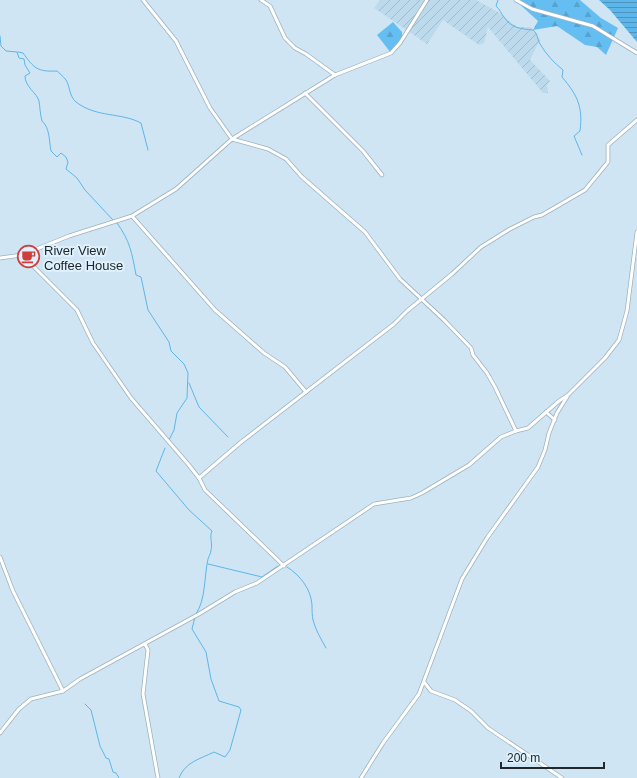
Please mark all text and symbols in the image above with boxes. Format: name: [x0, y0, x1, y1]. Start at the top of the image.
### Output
place label: River View Coffee House: [44, 243, 123, 273]
cafe icon: River View Coffee House: [15, 244, 41, 270]
scale bar: [501, 744, 604, 770]
text: 200 m: [507, 751, 540, 765]

